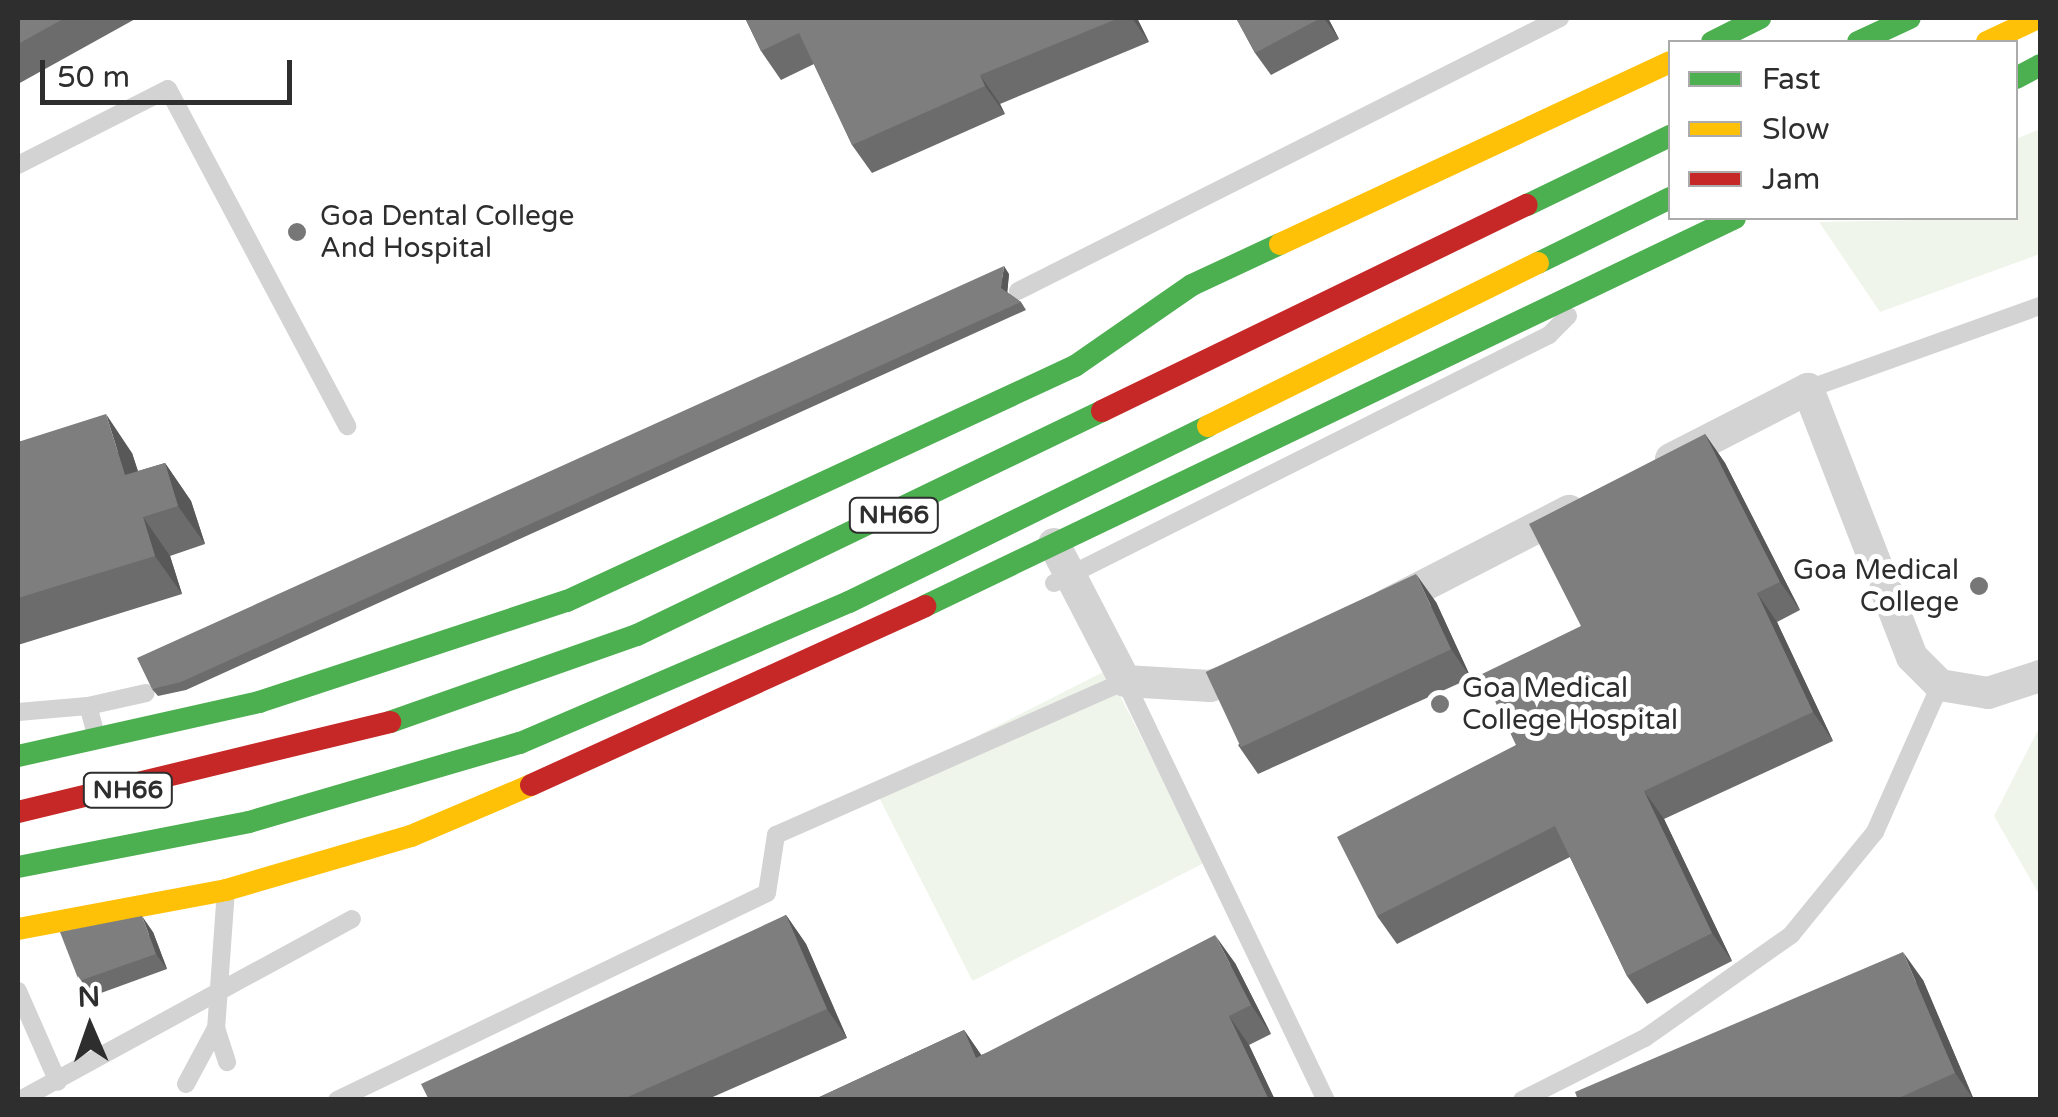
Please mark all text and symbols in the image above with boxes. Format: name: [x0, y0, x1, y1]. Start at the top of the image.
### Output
scale bar: [45, 40, 298, 102]
legend: [1668, 40, 2018, 220]
text: 50 m: [57, 59, 130, 96]
text: Fast: [1762, 61, 1821, 98]
text: Slow: [1762, 111, 1830, 148]
text: Jam: [1762, 161, 1820, 198]
place label: Goa Dental College And Hospital: [320, 199, 574, 265]
marker: Goa Dental College And Hospital: [284, 219, 310, 245]
road number: NH66: [846, 495, 942, 535]
place label: Goa Medical College: [1793, 553, 1959, 619]
marker: Goa Medical College: [1968, 575, 1990, 597]
place label: Goa Medical College Hospital: [1462, 671, 1678, 737]
marker: Goa Medical College Hospital: [1427, 691, 1453, 717]
road number: NH66: [80, 770, 176, 810]
north arrow: [40, 977, 140, 1077]
text: N: [77, 980, 101, 1014]

